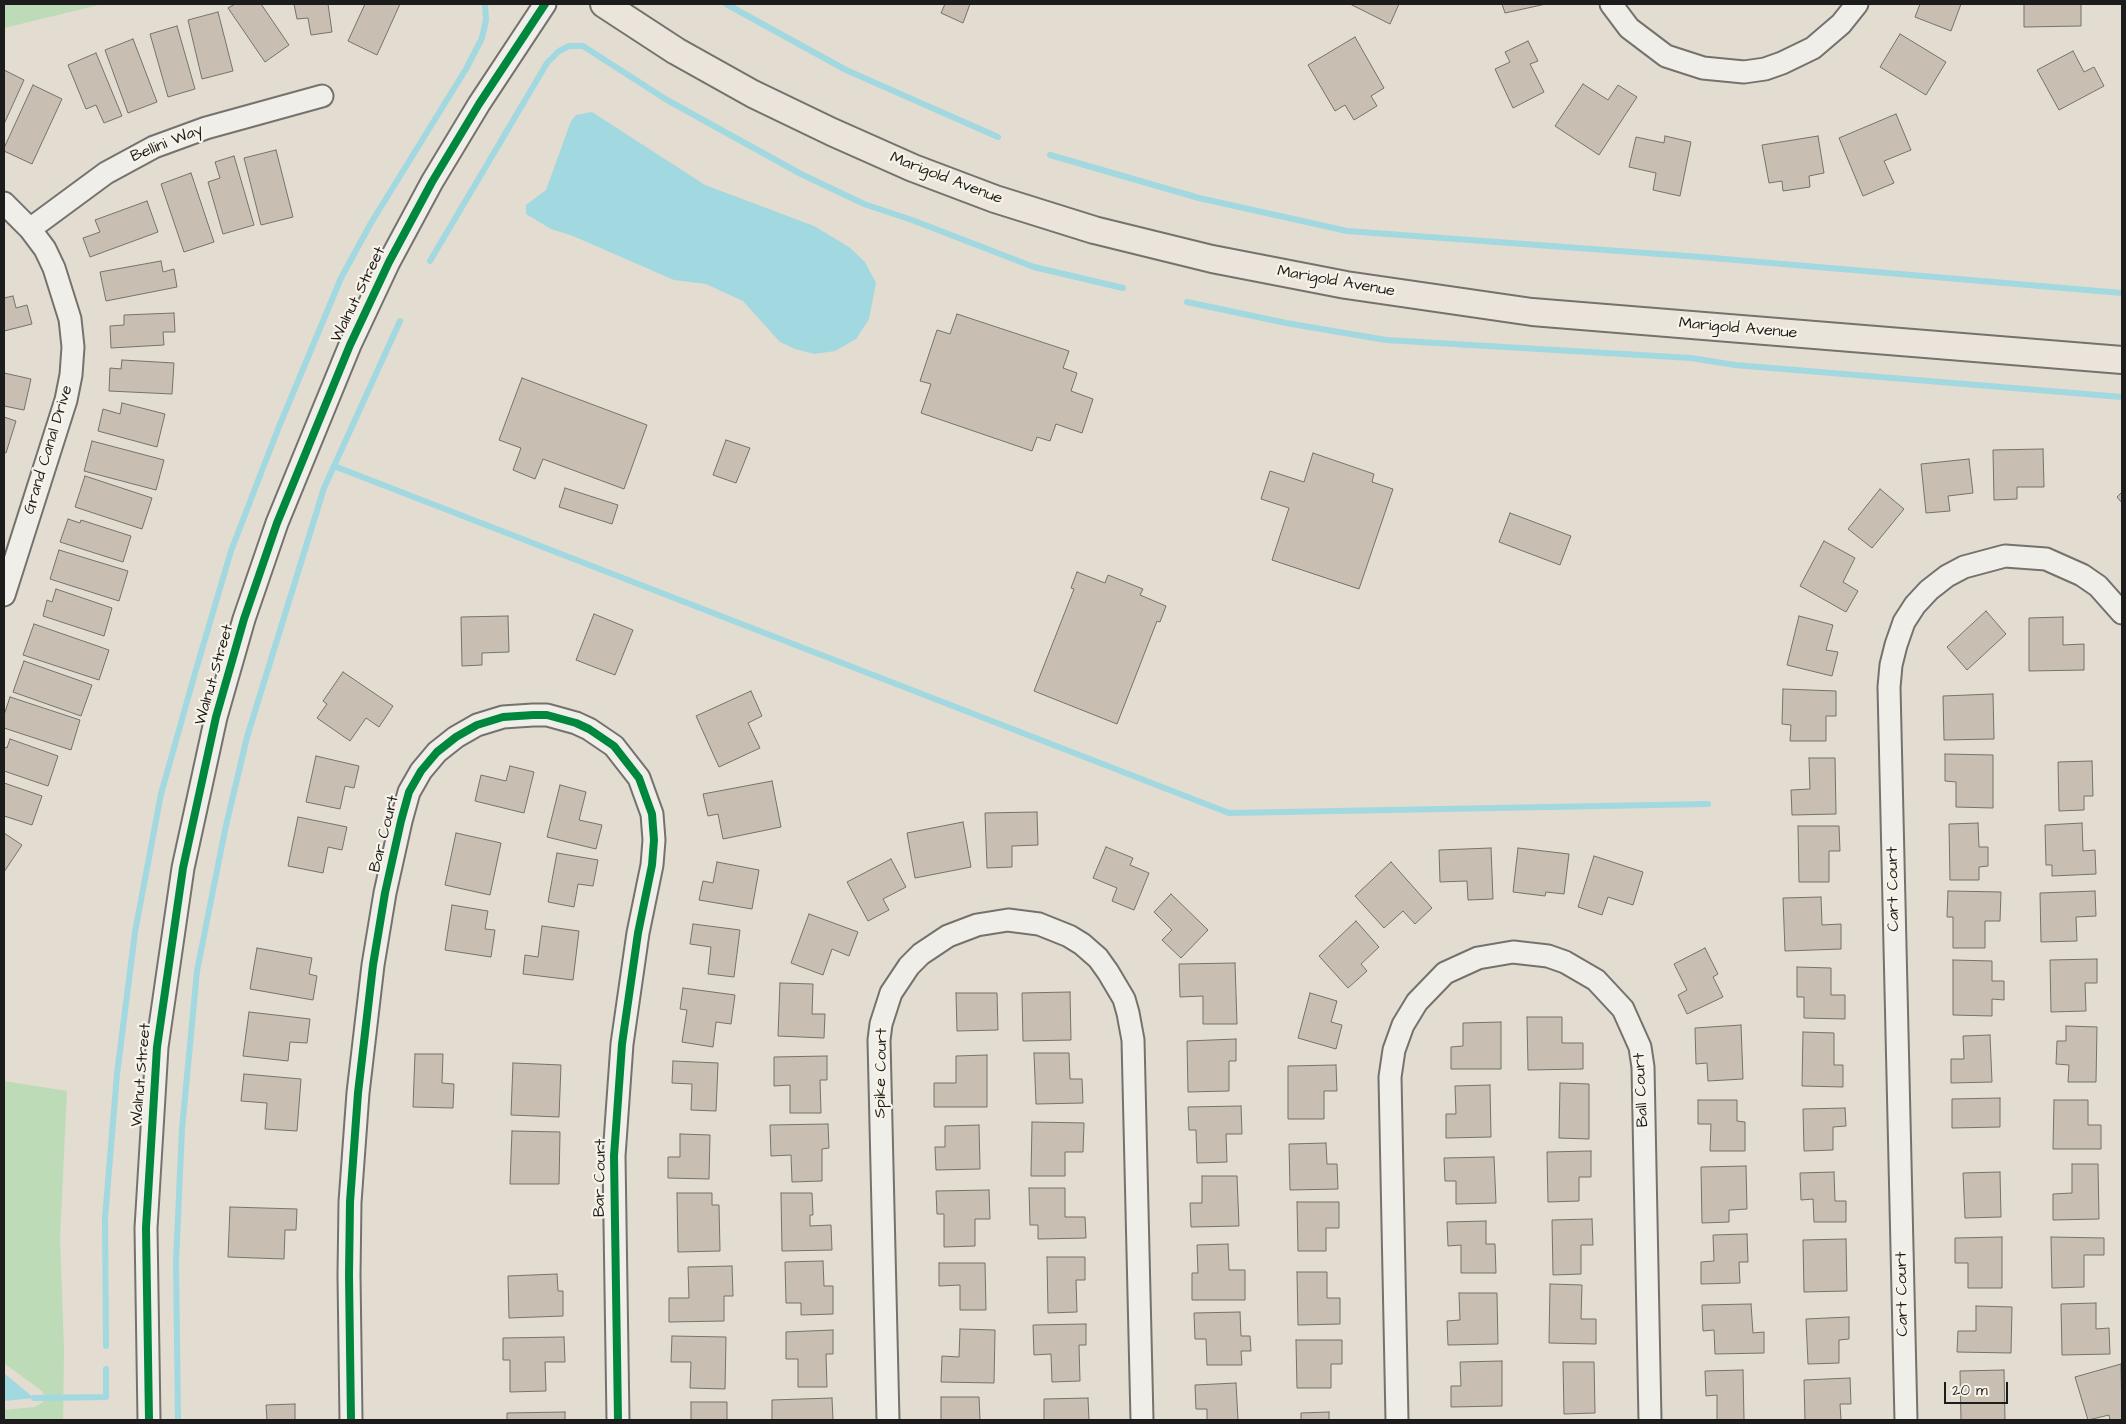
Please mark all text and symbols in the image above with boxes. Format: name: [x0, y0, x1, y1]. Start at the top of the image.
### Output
street label: Bellini Way: [128, 121, 206, 167]
street label: Marigold Avenue: [887, 149, 1005, 209]
street label: Walnut Street: [328, 244, 390, 346]
street label: Marigold Avenue: [1276, 262, 1396, 302]
street label: Marigold Avenue: [1678, 314, 1798, 344]
street label: Grand Canal Drive: [20, 383, 78, 517]
street label: Walnut Street: [191, 622, 239, 728]
street label: Bar Court: [366, 794, 404, 874]
street label: Cart Court: [1884, 846, 1904, 932]
street label: Walnut Street: [128, 1022, 156, 1128]
street label: Spike Court: [872, 1028, 892, 1118]
street label: Ball Court: [1630, 1052, 1654, 1128]
street label: Bar Court: [591, 1139, 611, 1217]
street label: Cart Court: [1893, 1251, 1913, 1337]
scale bar: [1946, 1372, 2010, 1404]
text: 20 m: [1952, 1380, 1988, 1401]

